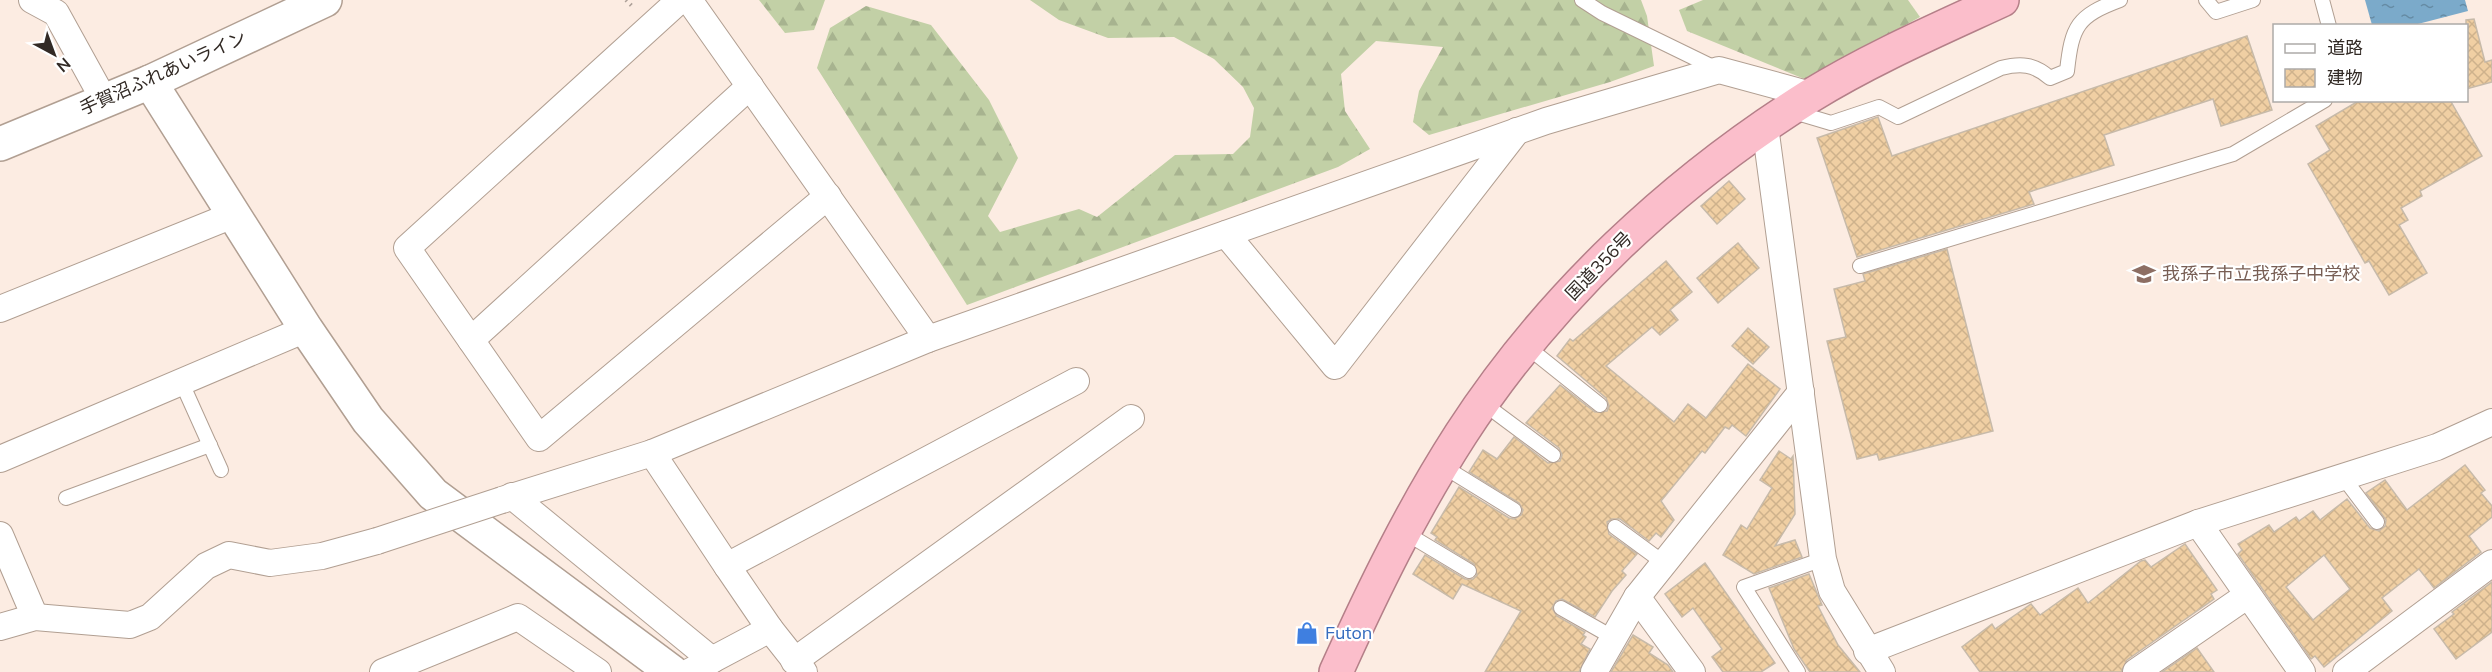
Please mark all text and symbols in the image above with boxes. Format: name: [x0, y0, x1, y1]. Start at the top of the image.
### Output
north arrow: [24, 24, 84, 84]
legend: [2273, 24, 2468, 102]
street label: 手賀沼ふれあいライン: [76, 25, 250, 120]
text: 道路: [2327, 36, 2363, 59]
text: N: [53, 54, 75, 77]
text: 建物: [2327, 66, 2363, 89]
street label: 国道356号: [1560, 227, 1637, 305]
school or university icon: 我孫子市立我孫子中学校: [2131, 261, 2157, 287]
place label: 我孫子市立我孫子中学校: [2162, 262, 2360, 285]
shop icon: Futon: [1294, 620, 1320, 646]
place label: Futon: [1325, 621, 1372, 644]

